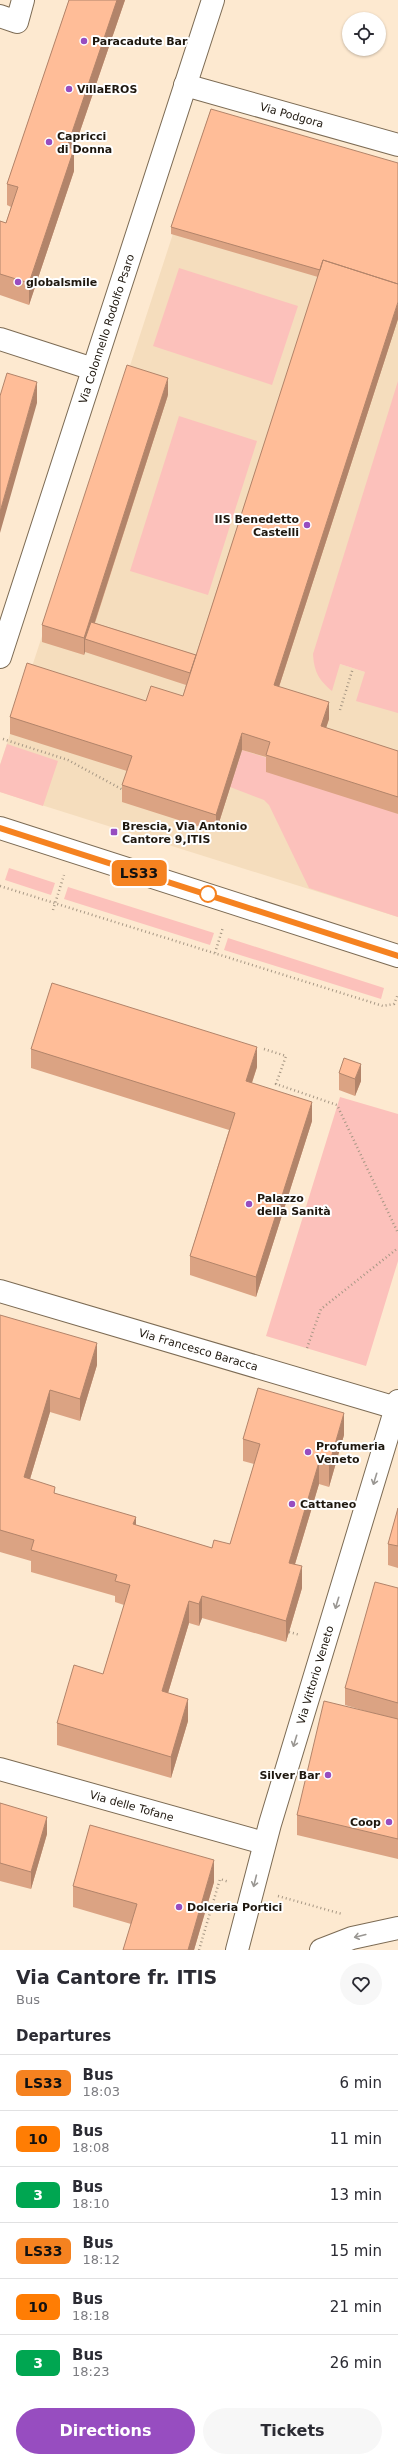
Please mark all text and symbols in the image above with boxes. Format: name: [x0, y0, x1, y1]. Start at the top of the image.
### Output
map controls: [342, 12, 386, 56]
button: locate: [342, 12, 386, 56]
place label: Paracadute Bar: [92, 35, 188, 48]
marker: Paracadute Bar: [79, 36, 89, 46]
place label: VillaEROS: [77, 83, 137, 96]
marker: VillaEROS: [64, 84, 74, 94]
street label: Via Podgora: [258, 100, 325, 131]
place label: Capricci di Donna: [57, 130, 112, 156]
marker: Capricci di Donna: [44, 137, 54, 147]
street label: Via Colonnello Rodolfo Psaro: [77, 252, 137, 405]
place label: globalsmile: [26, 276, 97, 289]
marker: globalsmile: [13, 277, 23, 287]
place label: IIS Benedetto Castelli: [215, 513, 299, 539]
marker: IIS Benedetto Castelli: [302, 520, 312, 530]
place label: Brescia, Via Antonio Cantore 9,ITIS: [122, 820, 248, 846]
marker: Brescia, Via Antonio Cantore 9,ITIS: [109, 827, 119, 837]
line badge: LS33: [111, 860, 167, 886]
text: LS33: [120, 865, 158, 881]
unlabelled marker: [199, 885, 217, 903]
place label: Palazzo della Sanità: [257, 1192, 331, 1218]
marker: Palazzo della Sanità: [244, 1199, 254, 1209]
street label: Via Francesco Baracca: [137, 1326, 260, 1374]
place label: Profumeria Veneto: [316, 1440, 385, 1466]
marker: Profumeria Veneto: [303, 1447, 313, 1457]
one-way arrow: [371, 1472, 378, 1485]
place label: Cattaneo: [300, 1498, 357, 1511]
marker: Cattaneo: [287, 1499, 297, 1509]
one-way arrow: [333, 1597, 340, 1610]
street label: Via Vittorio Veneto: [295, 1624, 337, 1726]
one-way arrow: [291, 1734, 298, 1747]
place label: Silver Bar: [259, 1769, 321, 1782]
marker: Silver Bar: [323, 1770, 333, 1780]
street label: Via delle Tofane: [88, 1788, 176, 1824]
place label: Coop: [350, 1816, 381, 1829]
marker: Coop: [384, 1817, 394, 1827]
one-way arrow: [250, 1874, 258, 1887]
place label: Dolceria Portici: [187, 1901, 282, 1914]
marker: Dolceria Portici: [174, 1902, 184, 1912]
one-way arrow: [354, 1933, 367, 1940]
button: heart: [340, 1963, 382, 2005]
text: Via Cantore fr. ITIS: [16, 1966, 217, 1988]
text: Bus: [16, 1992, 40, 2007]
text: Departures: [16, 2027, 111, 2045]
text: Bus: [83, 2066, 114, 2084]
text: 6 min: [339, 2074, 382, 2092]
text: LS33: [24, 2075, 63, 2091]
text: 18:03: [83, 2084, 120, 2099]
text: Bus: [72, 2122, 103, 2140]
text: 11 min: [330, 2130, 382, 2148]
text: 10: [28, 2131, 48, 2147]
text: 18:08: [72, 2140, 109, 2155]
text: Bus: [72, 2178, 103, 2196]
text: 13 min: [330, 2186, 382, 2204]
text: 3: [33, 2187, 43, 2203]
text: 18:10: [72, 2196, 109, 2211]
text: Bus: [83, 2234, 114, 2252]
text: 15 min: [330, 2242, 382, 2260]
text: LS33: [24, 2243, 63, 2259]
text: 18:12: [83, 2252, 120, 2267]
text: Bus: [72, 2290, 103, 2308]
text: 21 min: [330, 2298, 382, 2316]
text: 10: [28, 2299, 48, 2315]
text: 18:18: [72, 2308, 109, 2323]
text: Bus: [72, 2346, 103, 2364]
text: 26 min: [330, 2354, 382, 2372]
text: 3: [33, 2355, 43, 2371]
text: 18:23: [72, 2364, 109, 2379]
button: Directions: [16, 2408, 195, 2454]
button: Tickets: [203, 2408, 382, 2454]

